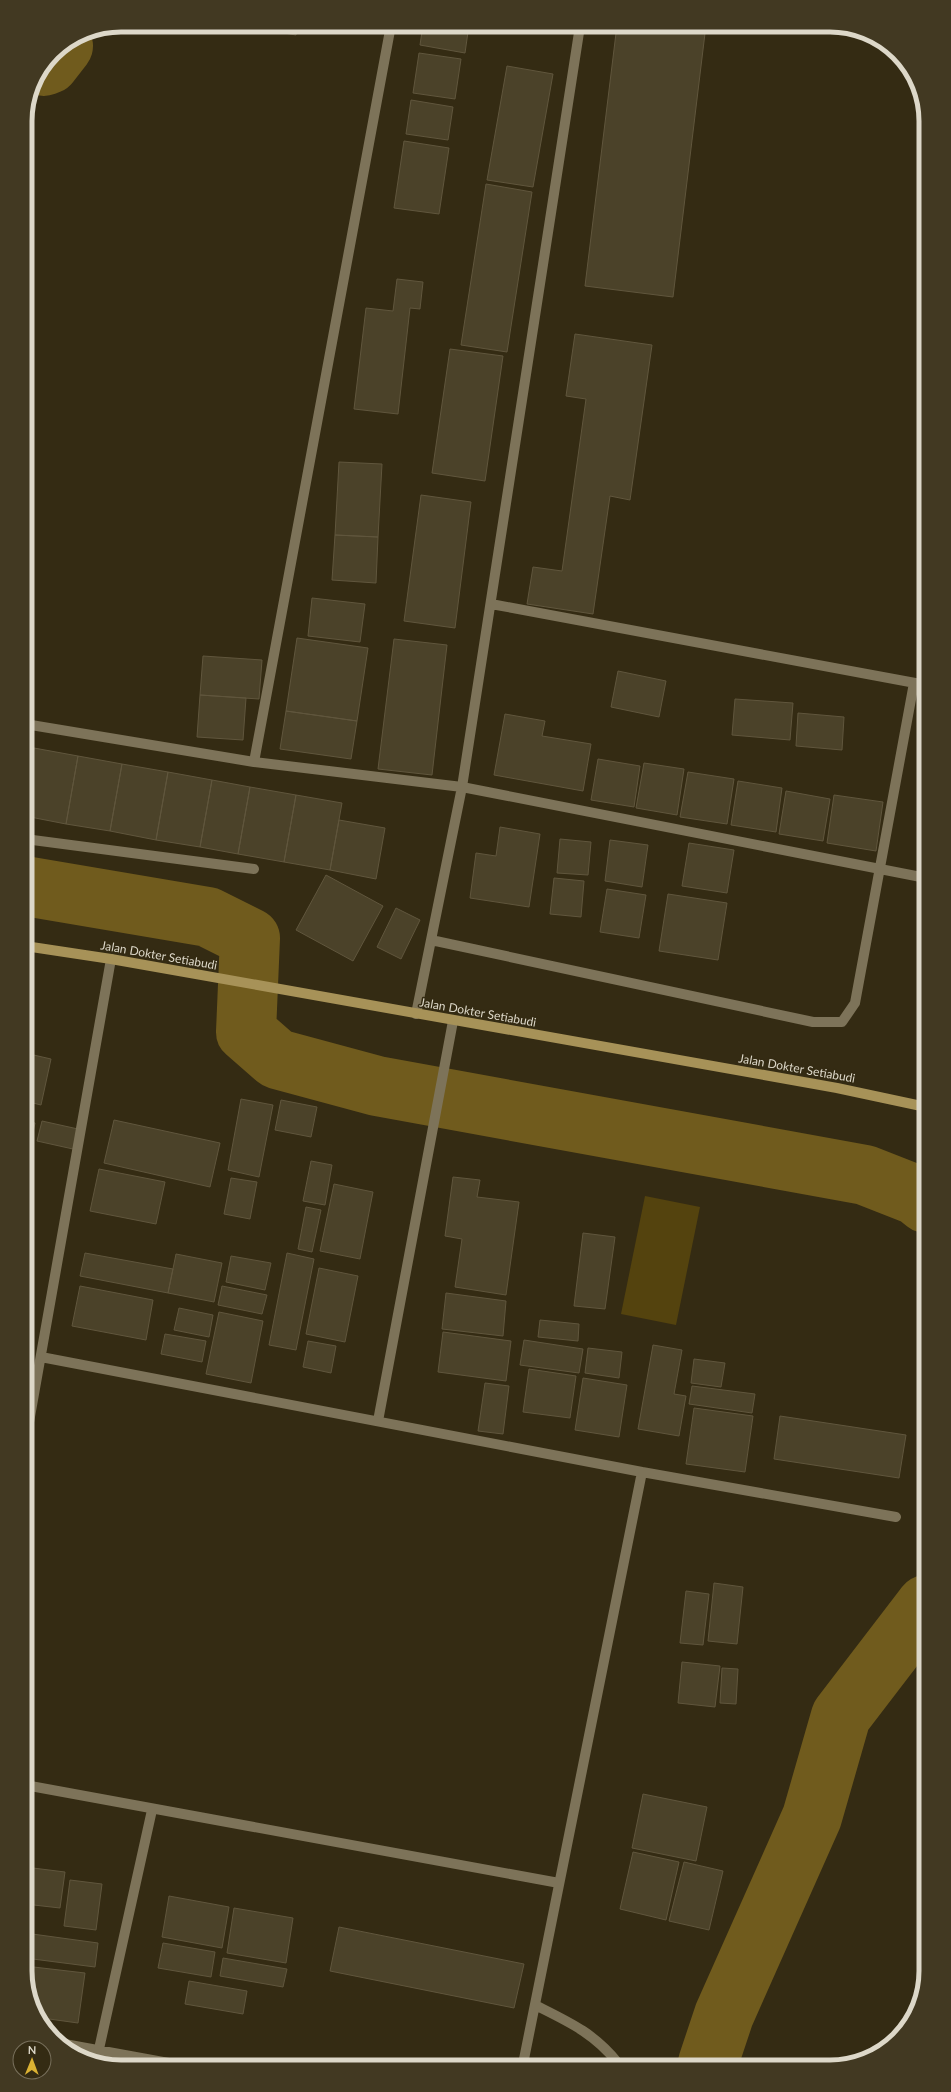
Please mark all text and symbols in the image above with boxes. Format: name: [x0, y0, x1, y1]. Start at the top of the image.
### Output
street label: Jalan Dokter Setiabudi: [99, 937, 219, 973]
street label: Jalan Dokter Setiabudi: [418, 994, 538, 1030]
street label: Jalan Dokter Setiabudi: [737, 1050, 857, 1086]
north arrow: [12, 2040, 52, 2080]
text: N: [28, 2043, 37, 2056]

